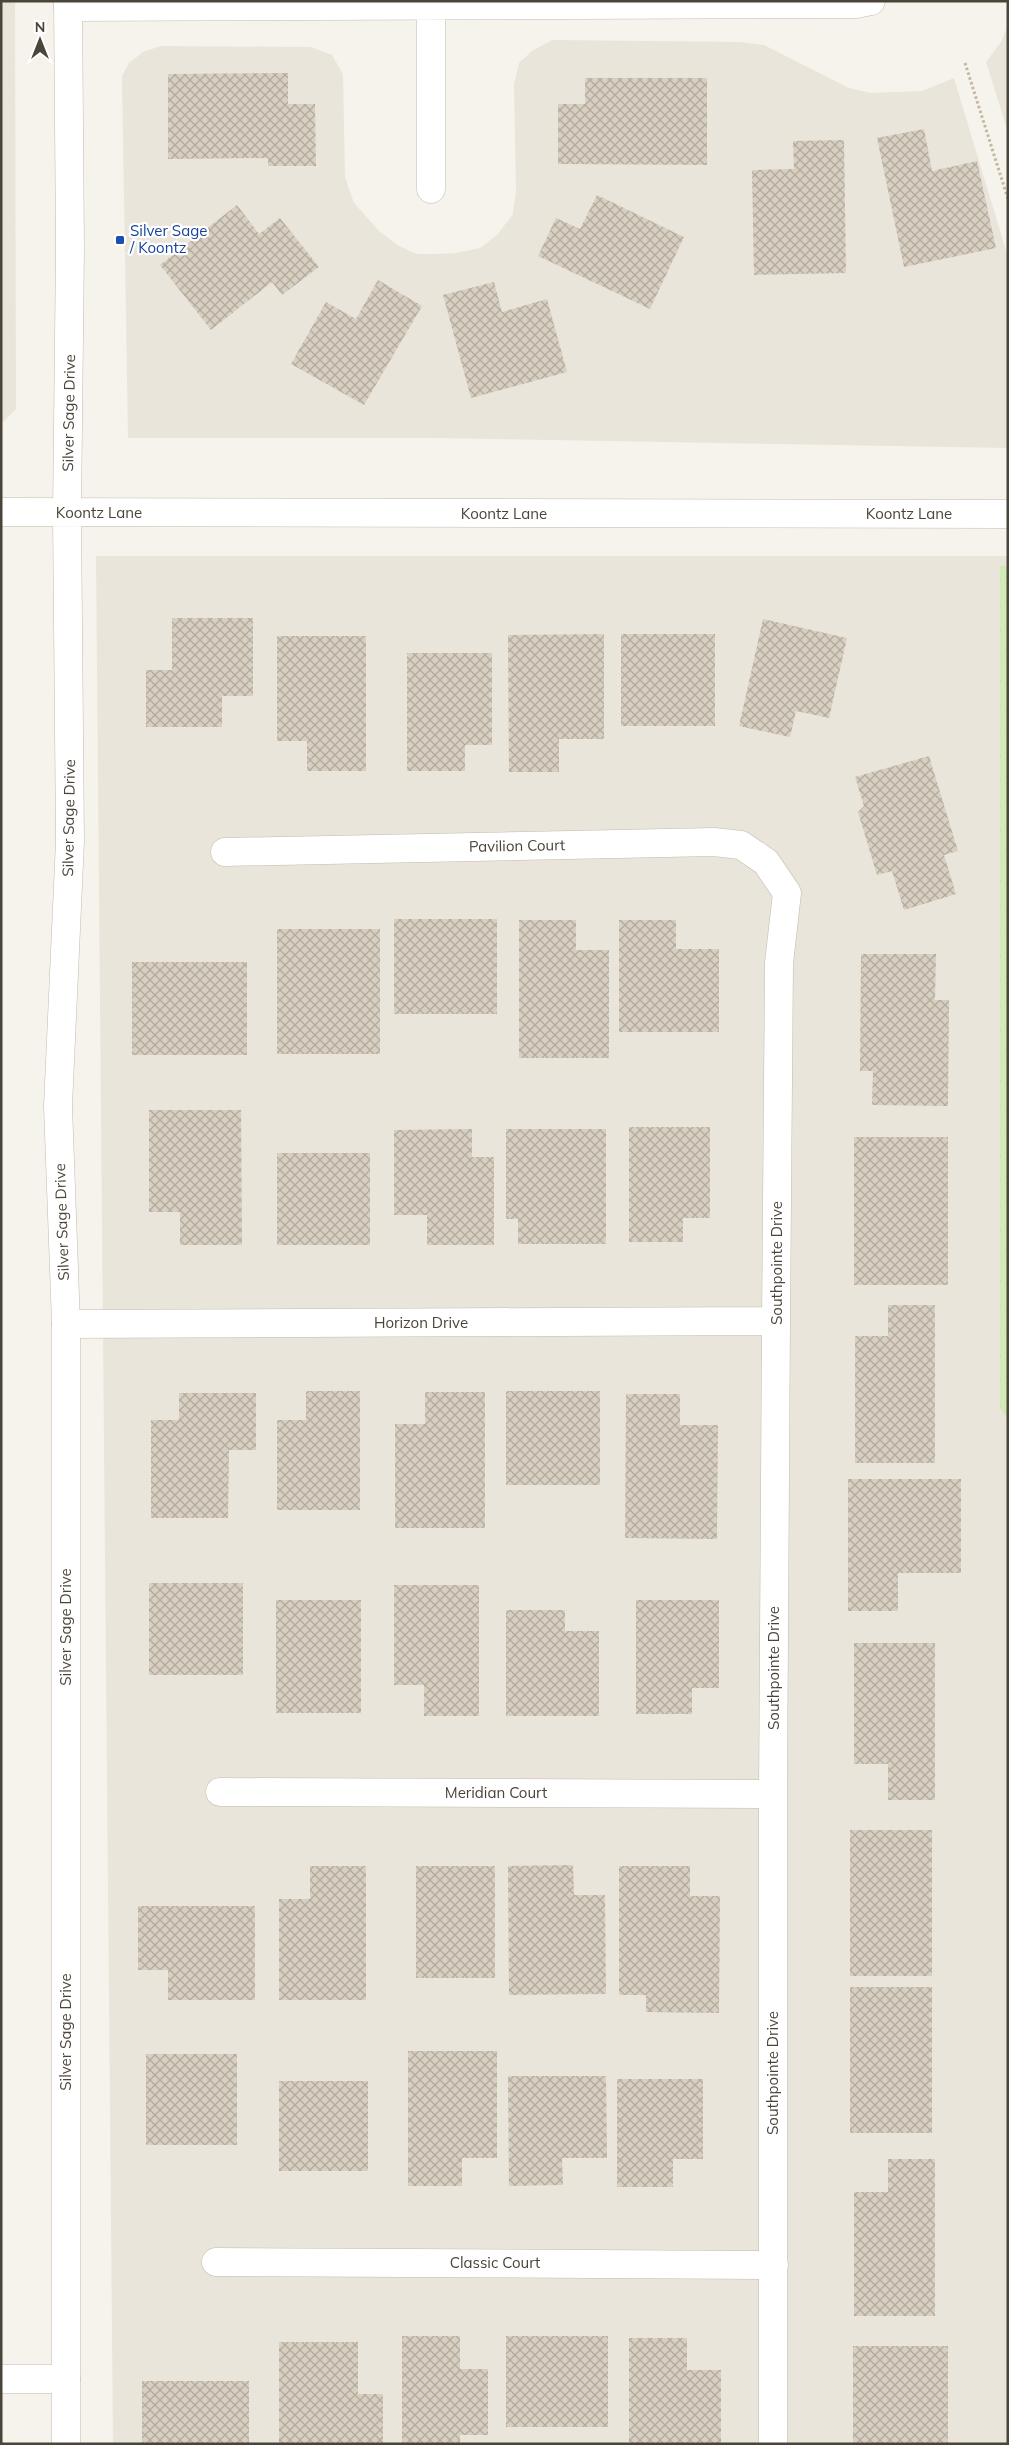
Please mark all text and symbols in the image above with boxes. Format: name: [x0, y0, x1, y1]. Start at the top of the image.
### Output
north arrow: [15, 15, 65, 65]
text: N: [35, 18, 45, 36]
place label: Silver Sage / Koontz: [129, 221, 207, 257]
marker: Silver Sage / Koontz: [114, 234, 126, 246]
street label: Silver Sage Drive: [58, 354, 79, 472]
street label: Koontz Lane: [56, 503, 142, 522]
street label: Koontz Lane: [461, 504, 547, 523]
street label: Koontz Lane: [866, 504, 952, 523]
street label: Silver Sage Drive: [58, 759, 79, 877]
street label: Pavilion Court: [469, 835, 565, 856]
street label: Silver Sage Drive: [50, 1163, 73, 1281]
street label: Southpointe Drive: [767, 1201, 786, 1325]
street label: Horizon Drive: [374, 1313, 468, 1332]
street label: Silver Sage Drive: [56, 1568, 75, 1686]
street label: Southpointe Drive: [764, 1606, 783, 1730]
street label: Meridian Court: [445, 1783, 547, 1802]
street label: Silver Sage Drive: [56, 1973, 75, 2091]
street label: Southpointe Drive: [763, 2011, 782, 2135]
street label: Classic Court: [450, 2253, 540, 2272]

